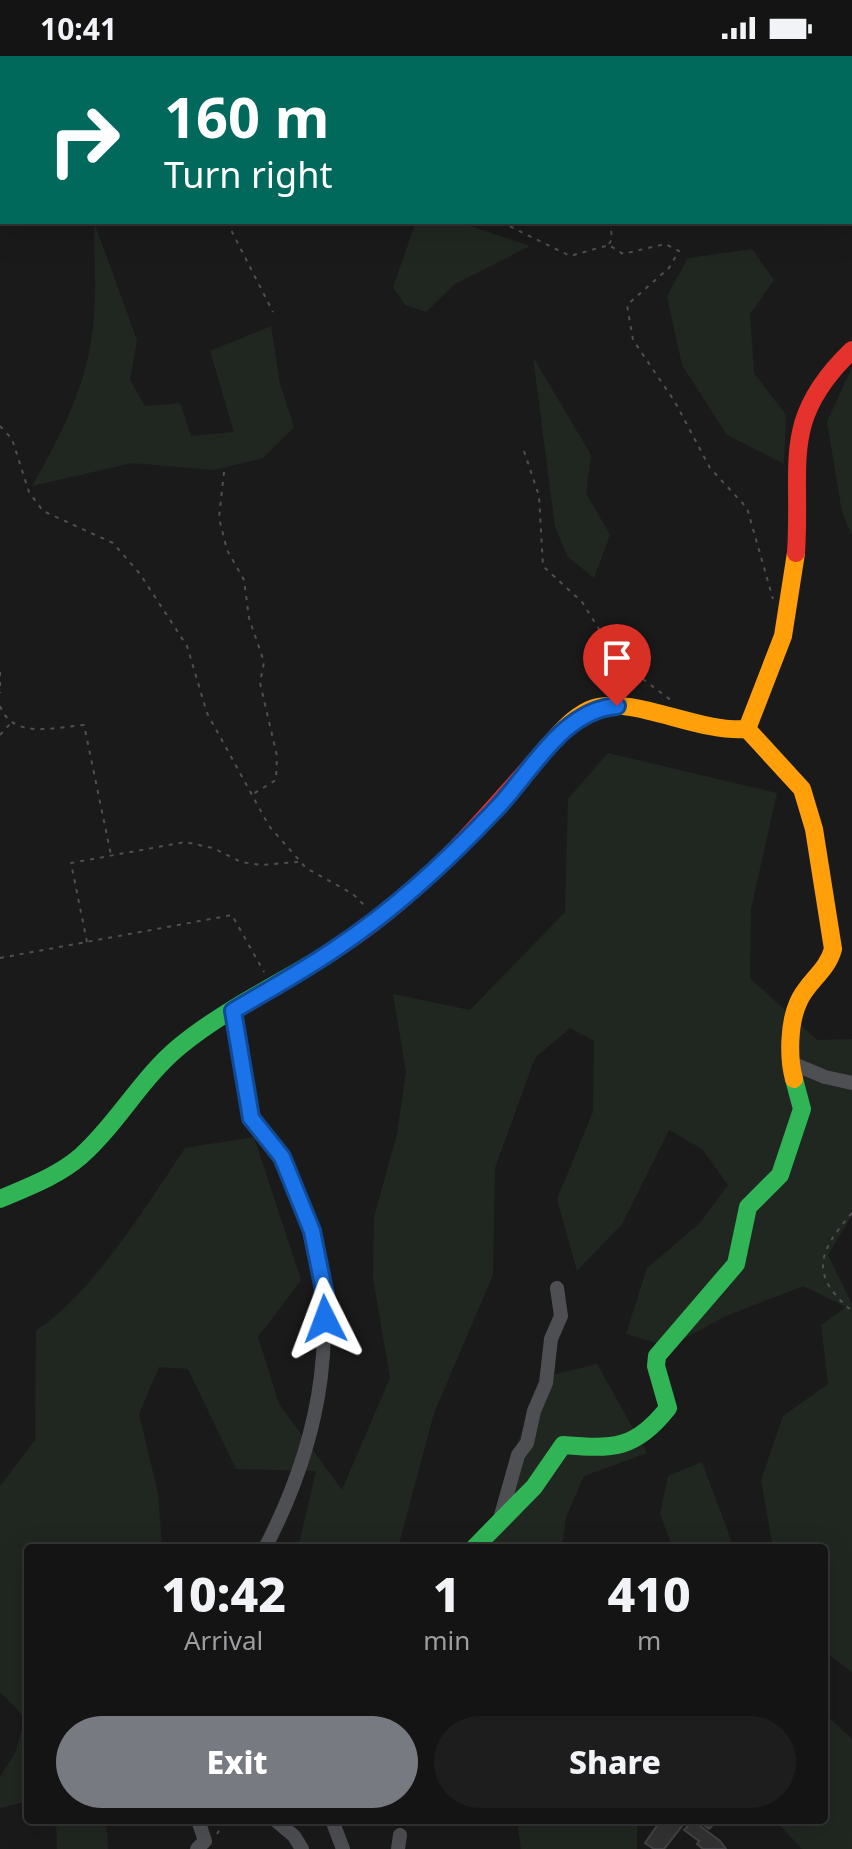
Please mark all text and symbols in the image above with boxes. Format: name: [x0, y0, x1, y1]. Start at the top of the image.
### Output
text: 10:41: [40, 8, 117, 49]
text: 160 m: [164, 78, 329, 154]
icon: right: [32, 88, 136, 192]
text: Turn right: [164, 150, 332, 199]
pin: [583, 624, 651, 706]
icon: arrive: [595, 636, 639, 680]
position arrow: [283, 1277, 367, 1361]
text: 10:42: [161, 1561, 286, 1626]
text: 1: [433, 1561, 461, 1626]
text: 410: [608, 1561, 691, 1626]
text: Arrival: [184, 1622, 263, 1658]
text: min: [423, 1622, 470, 1658]
text: m: [637, 1622, 661, 1658]
button: Exit: [56, 1716, 418, 1808]
button: Share: [434, 1716, 796, 1808]

